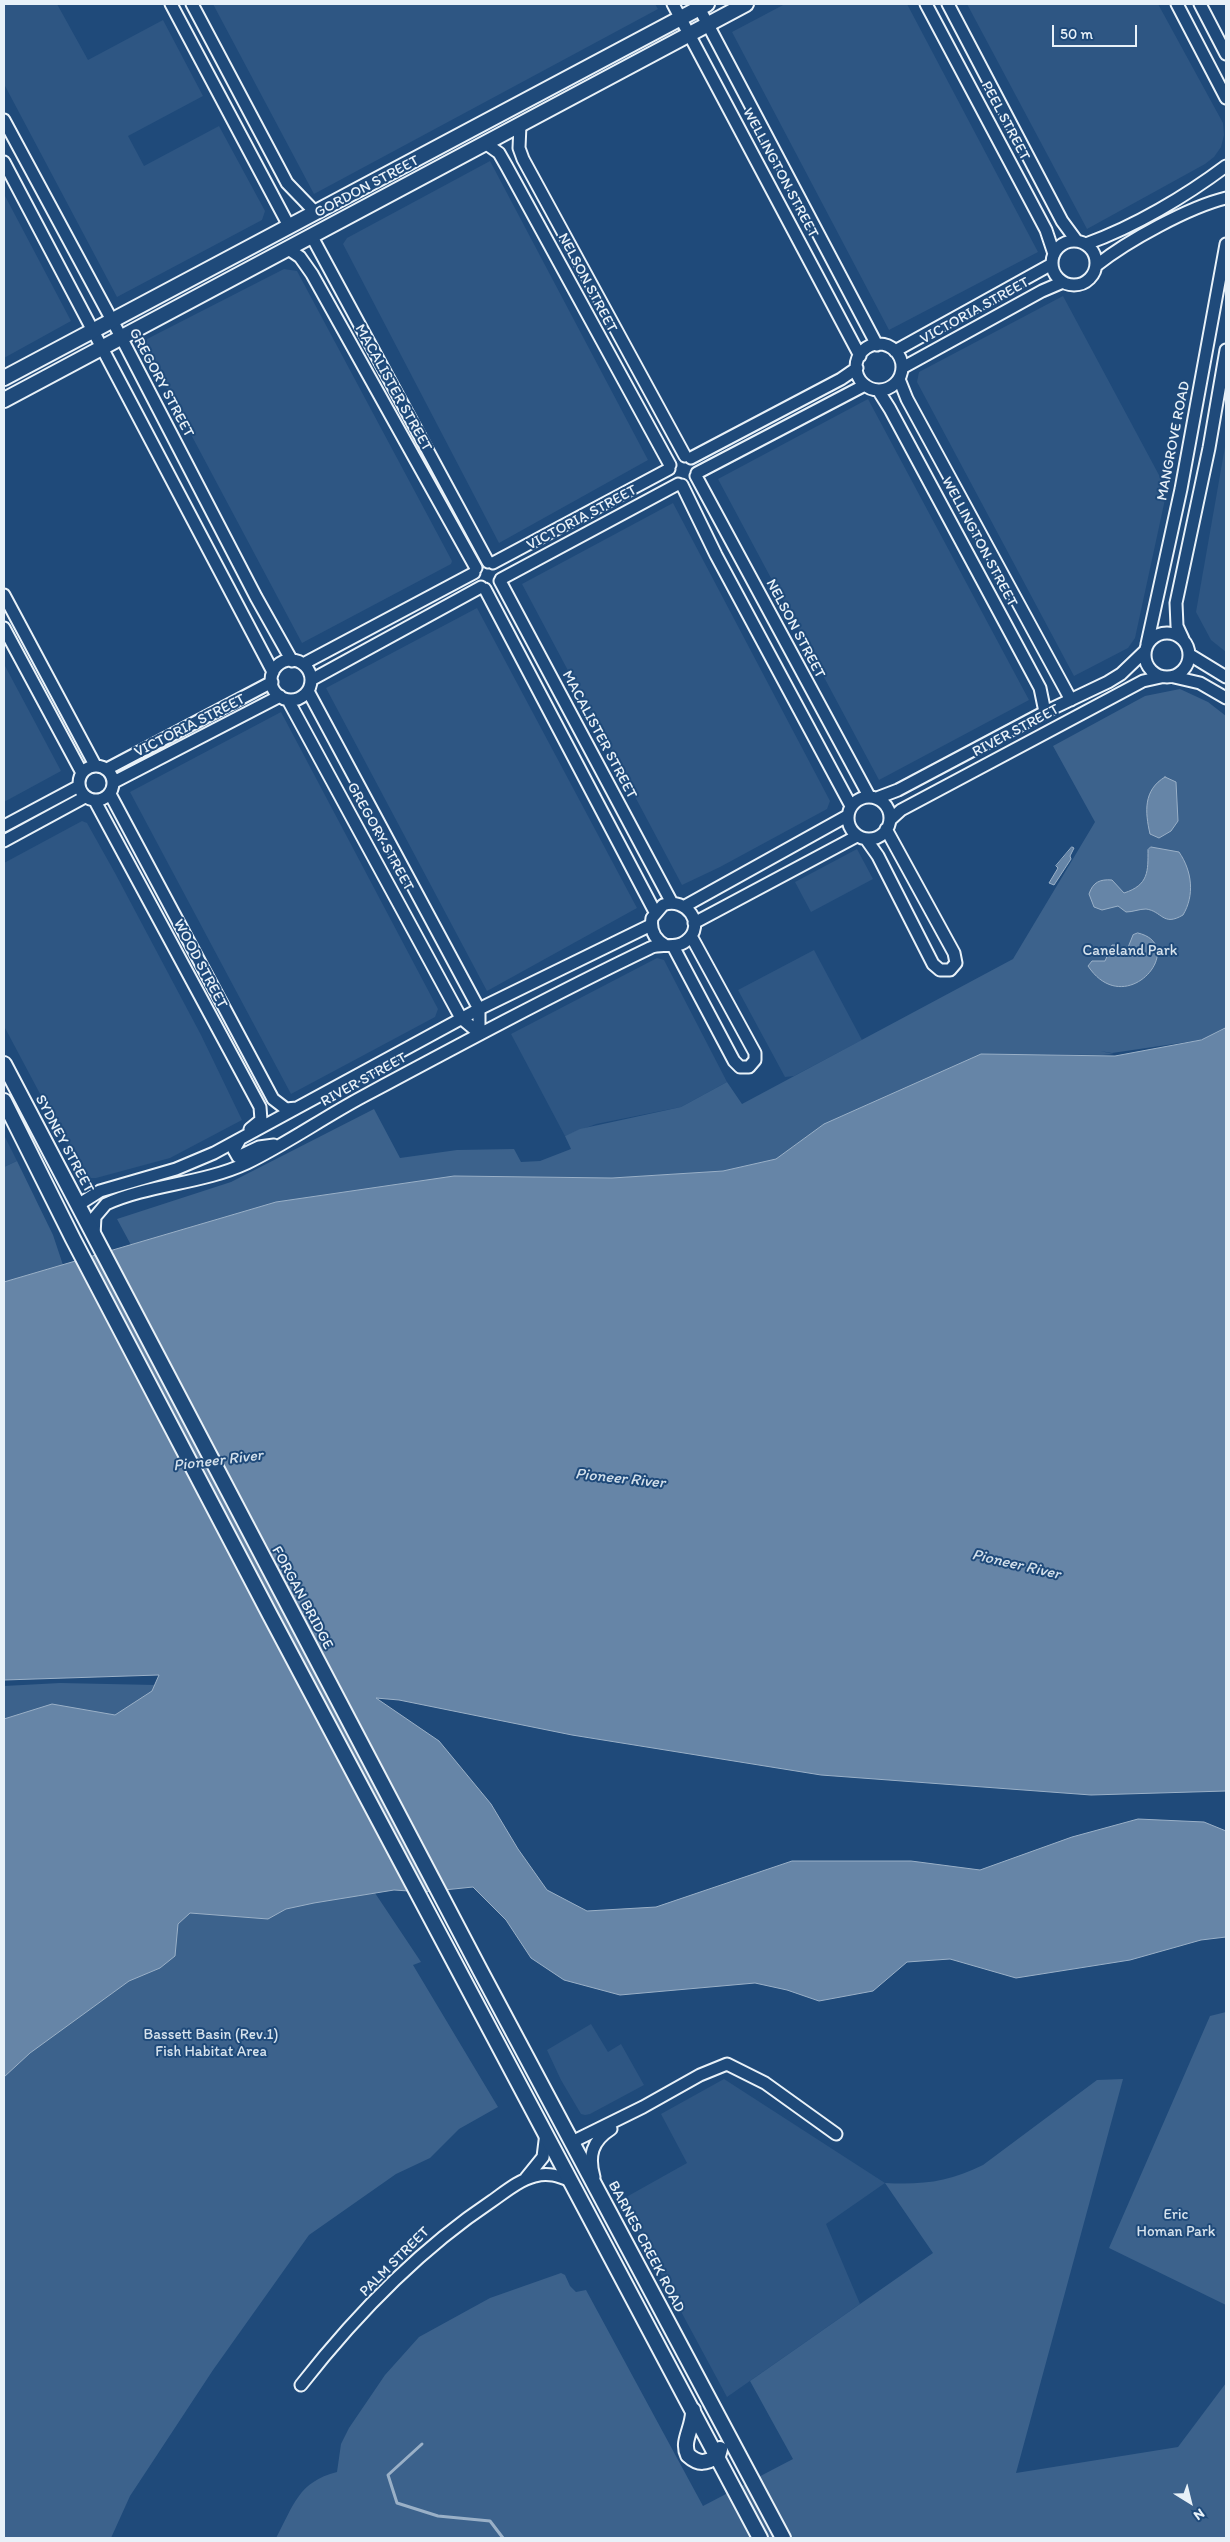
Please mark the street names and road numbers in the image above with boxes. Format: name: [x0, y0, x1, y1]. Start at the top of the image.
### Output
street label: PEEL STREET: [977, 78, 1033, 164]
street label: WELLINGTON STREET: [738, 105, 822, 241]
street label: GORDON STREET: [312, 152, 422, 222]
street label: NELSON STREET: [553, 230, 621, 336]
street label: VICTORIA STREET: [917, 274, 1033, 348]
street label: MACALISTER STREET: [351, 321, 435, 455]
street label: GREGORY STREET: [125, 325, 197, 441]
street label: MANGROVE ROAD: [1154, 380, 1194, 502]
street label: WELLINGTON STREET: [937, 474, 1021, 610]
street label: VICTORIA STREET: [524, 481, 640, 555]
street label: NELSON STREET: [761, 576, 829, 682]
street label: MACALISTER STREET: [558, 668, 640, 802]
street label: VICTORIA STREET: [132, 690, 248, 762]
street label: RIVER STREET: [970, 701, 1062, 761]
street label: GREGORY STREET: [343, 780, 417, 894]
street label: WOOD STREET: [169, 916, 231, 1012]
street label: RIVER STREET: [318, 1049, 410, 1111]
street label: SYDNEY STREET: [31, 1092, 97, 1196]
street label: FORGAN BRIDGE: [267, 1543, 337, 1653]
street label: BARNES CREEK ROAD: [604, 2178, 688, 2316]
street label: PALM STREET: [356, 2223, 434, 2301]

